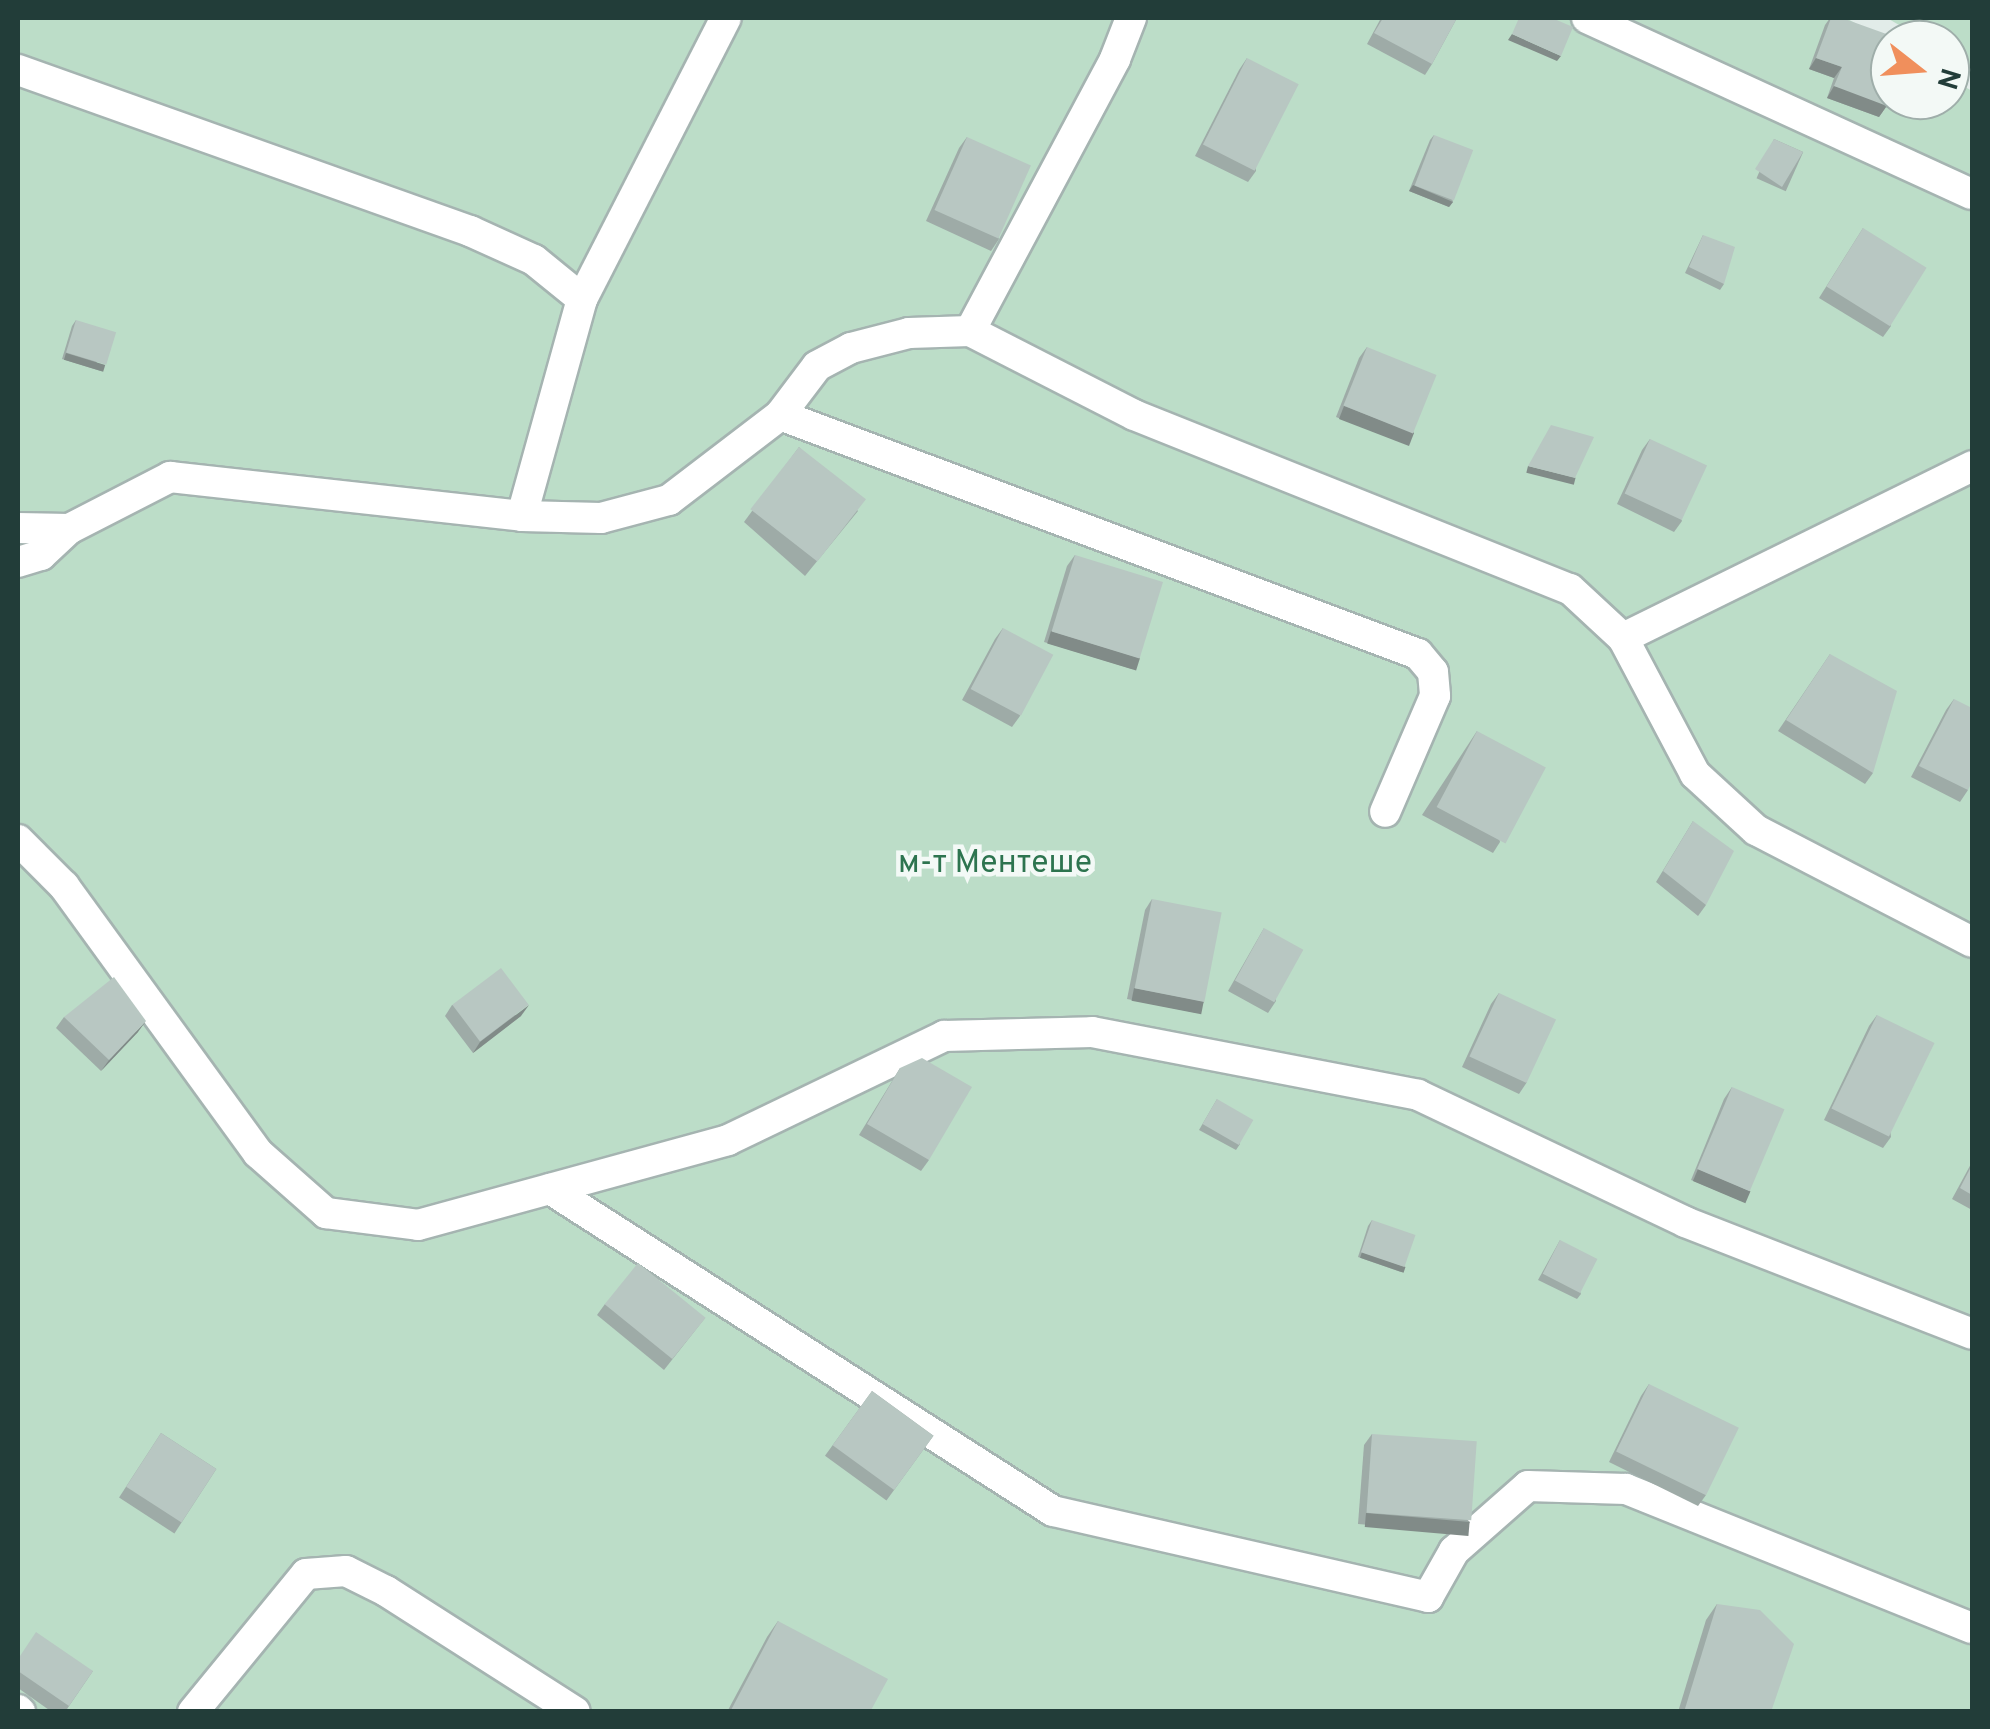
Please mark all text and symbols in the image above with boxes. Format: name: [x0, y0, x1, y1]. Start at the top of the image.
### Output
north arrow: [1870, 20, 1970, 120]
text: N: [1927, 63, 1967, 93]
park label: м-т Ментeше: [898, 845, 1092, 883]

